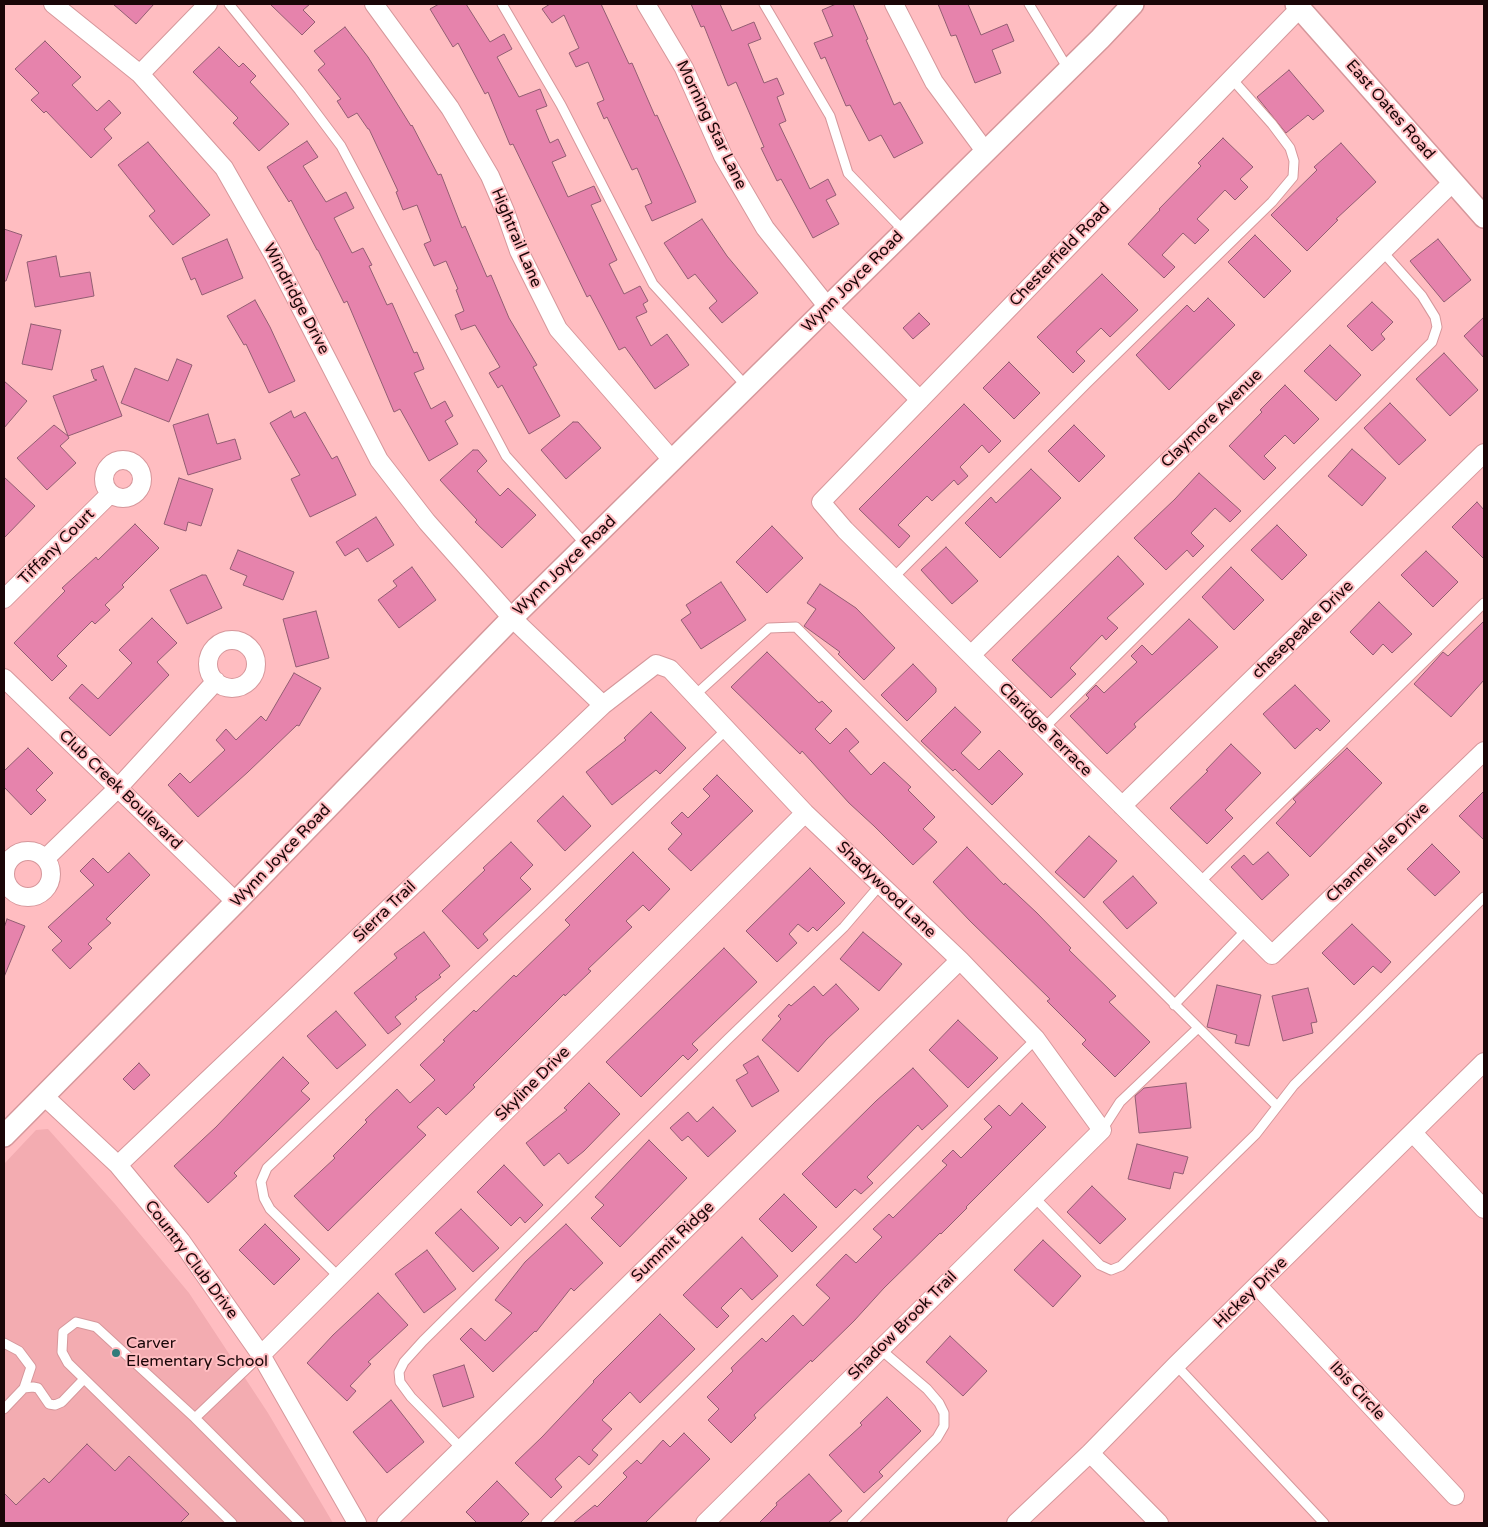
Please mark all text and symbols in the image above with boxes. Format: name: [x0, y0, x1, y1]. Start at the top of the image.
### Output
street label: East Oates Road: [1342, 56, 1438, 164]
street label: Morning Star Lane: [672, 58, 750, 192]
street label: Hightrail Lane: [486, 185, 546, 291]
street label: Chesterfield Road: [1006, 199, 1114, 311]
street label: Wynn Joyce Road: [798, 227, 908, 337]
street label: Windridge Drive: [259, 240, 333, 358]
street label: Claymore Avenue: [1157, 366, 1267, 472]
street label: Tiffany Court: [15, 505, 99, 589]
street label: Wynn Joyce Road: [510, 512, 620, 620]
street label: chesepeake Drive: [1248, 577, 1358, 683]
street label: Claridge Terrace: [994, 679, 1096, 781]
street label: Club Creek Boulevard: [54, 726, 186, 854]
street label: Channel Isle Drive: [1323, 799, 1433, 907]
street label: Wynn Joyce Road: [227, 801, 335, 911]
street label: Shadywood Lane: [832, 838, 940, 942]
street label: Sierra Trail: [350, 877, 420, 947]
street label: Skyline Drive: [492, 1043, 574, 1125]
street label: Country Club Drive: [140, 1197, 242, 1323]
street label: Summit Ridge: [628, 1198, 718, 1286]
street label: Hickey Drive: [1210, 1253, 1292, 1333]
street label: Shadow Brook Trail: [845, 1268, 961, 1384]
place label: Carver Elementary School: [126, 1334, 268, 1372]
marker: Carver Elementary School: [110, 1347, 122, 1359]
street label: Ibis Circle: [1325, 1358, 1389, 1424]

